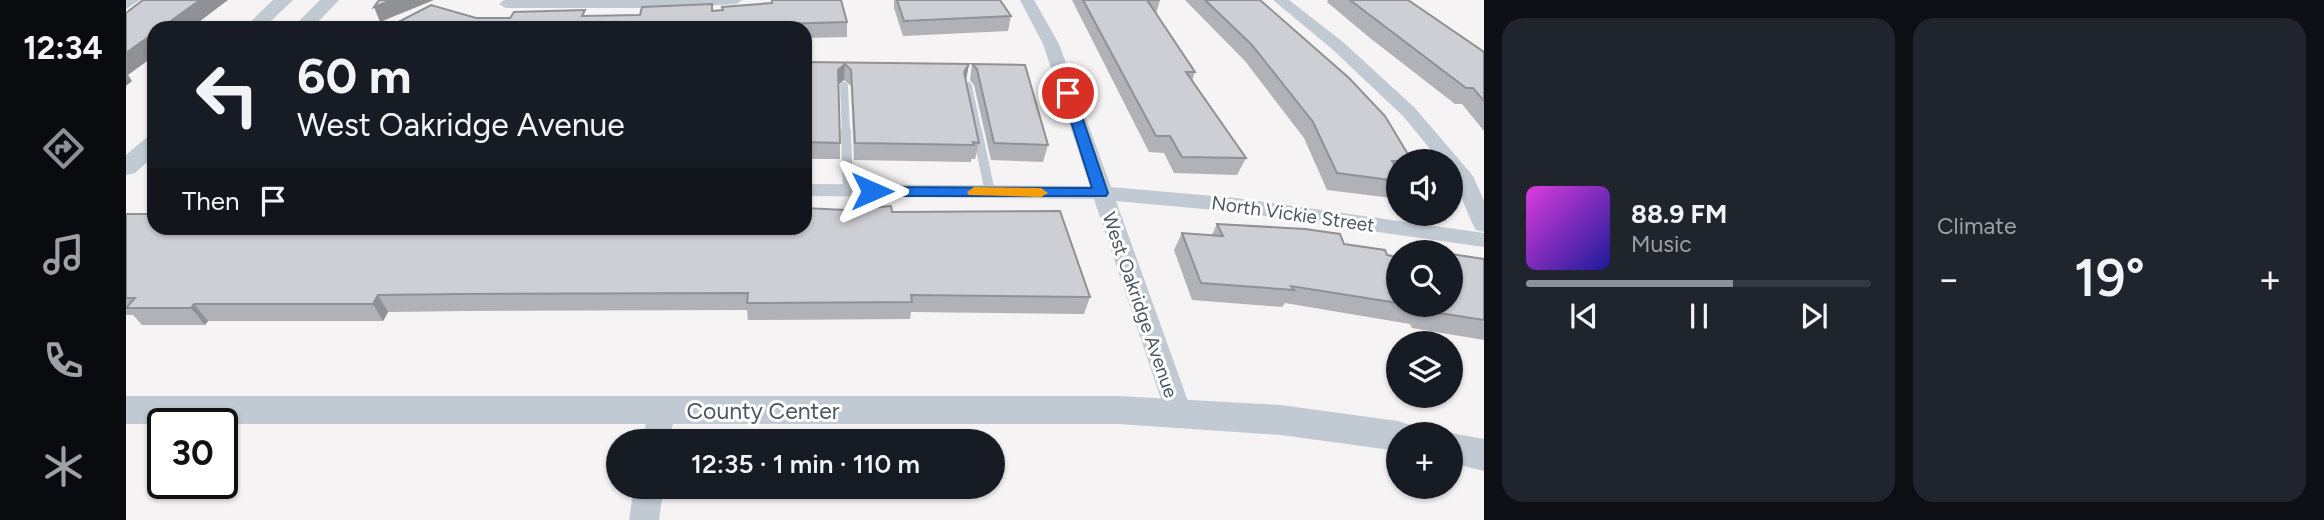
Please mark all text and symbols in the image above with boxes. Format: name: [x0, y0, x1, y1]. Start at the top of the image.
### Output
text: 12:34: [23, 29, 103, 67]
text: 60 m: [297, 46, 412, 105]
icon: left: [182, 49, 273, 140]
pin: [1038, 63, 1098, 123]
icon: arrive: [1049, 74, 1087, 112]
text: West Oakridge Avenue: [297, 106, 625, 144]
icon: directions: [39, 124, 88, 173]
map controls: [1386, 149, 1463, 499]
button: sound: [1386, 149, 1463, 226]
position arrow: [835, 154, 909, 228]
icon: arrive: [254, 182, 292, 220]
text: Then: [182, 185, 240, 217]
street label: North Vickie Street: [1210, 191, 1376, 237]
text: 88.9 FM: [1631, 198, 1727, 230]
street label: West Oakridge Avenue: [1097, 209, 1183, 401]
text: Climate: [1937, 212, 2016, 240]
icon: music: [39, 230, 88, 279]
text: Music: [1631, 230, 1692, 258]
button: search: [1386, 240, 1463, 317]
text: 19°: [2074, 247, 2145, 309]
text: −: [1937, 256, 1961, 302]
text: +: [2258, 256, 2282, 302]
icon: previous: [1565, 297, 1603, 335]
icon: pause: [1680, 297, 1718, 335]
icon: next: [1795, 297, 1833, 335]
button: layers: [1386, 331, 1463, 408]
icon: phone: [39, 336, 88, 385]
street label: County Center: [686, 397, 840, 425]
speed limit sign: 30: [147, 408, 238, 499]
button: +: [1386, 422, 1463, 499]
icon: climate: [39, 442, 88, 491]
text: 12:35 · 1 min · 110 m: [691, 448, 920, 480]

